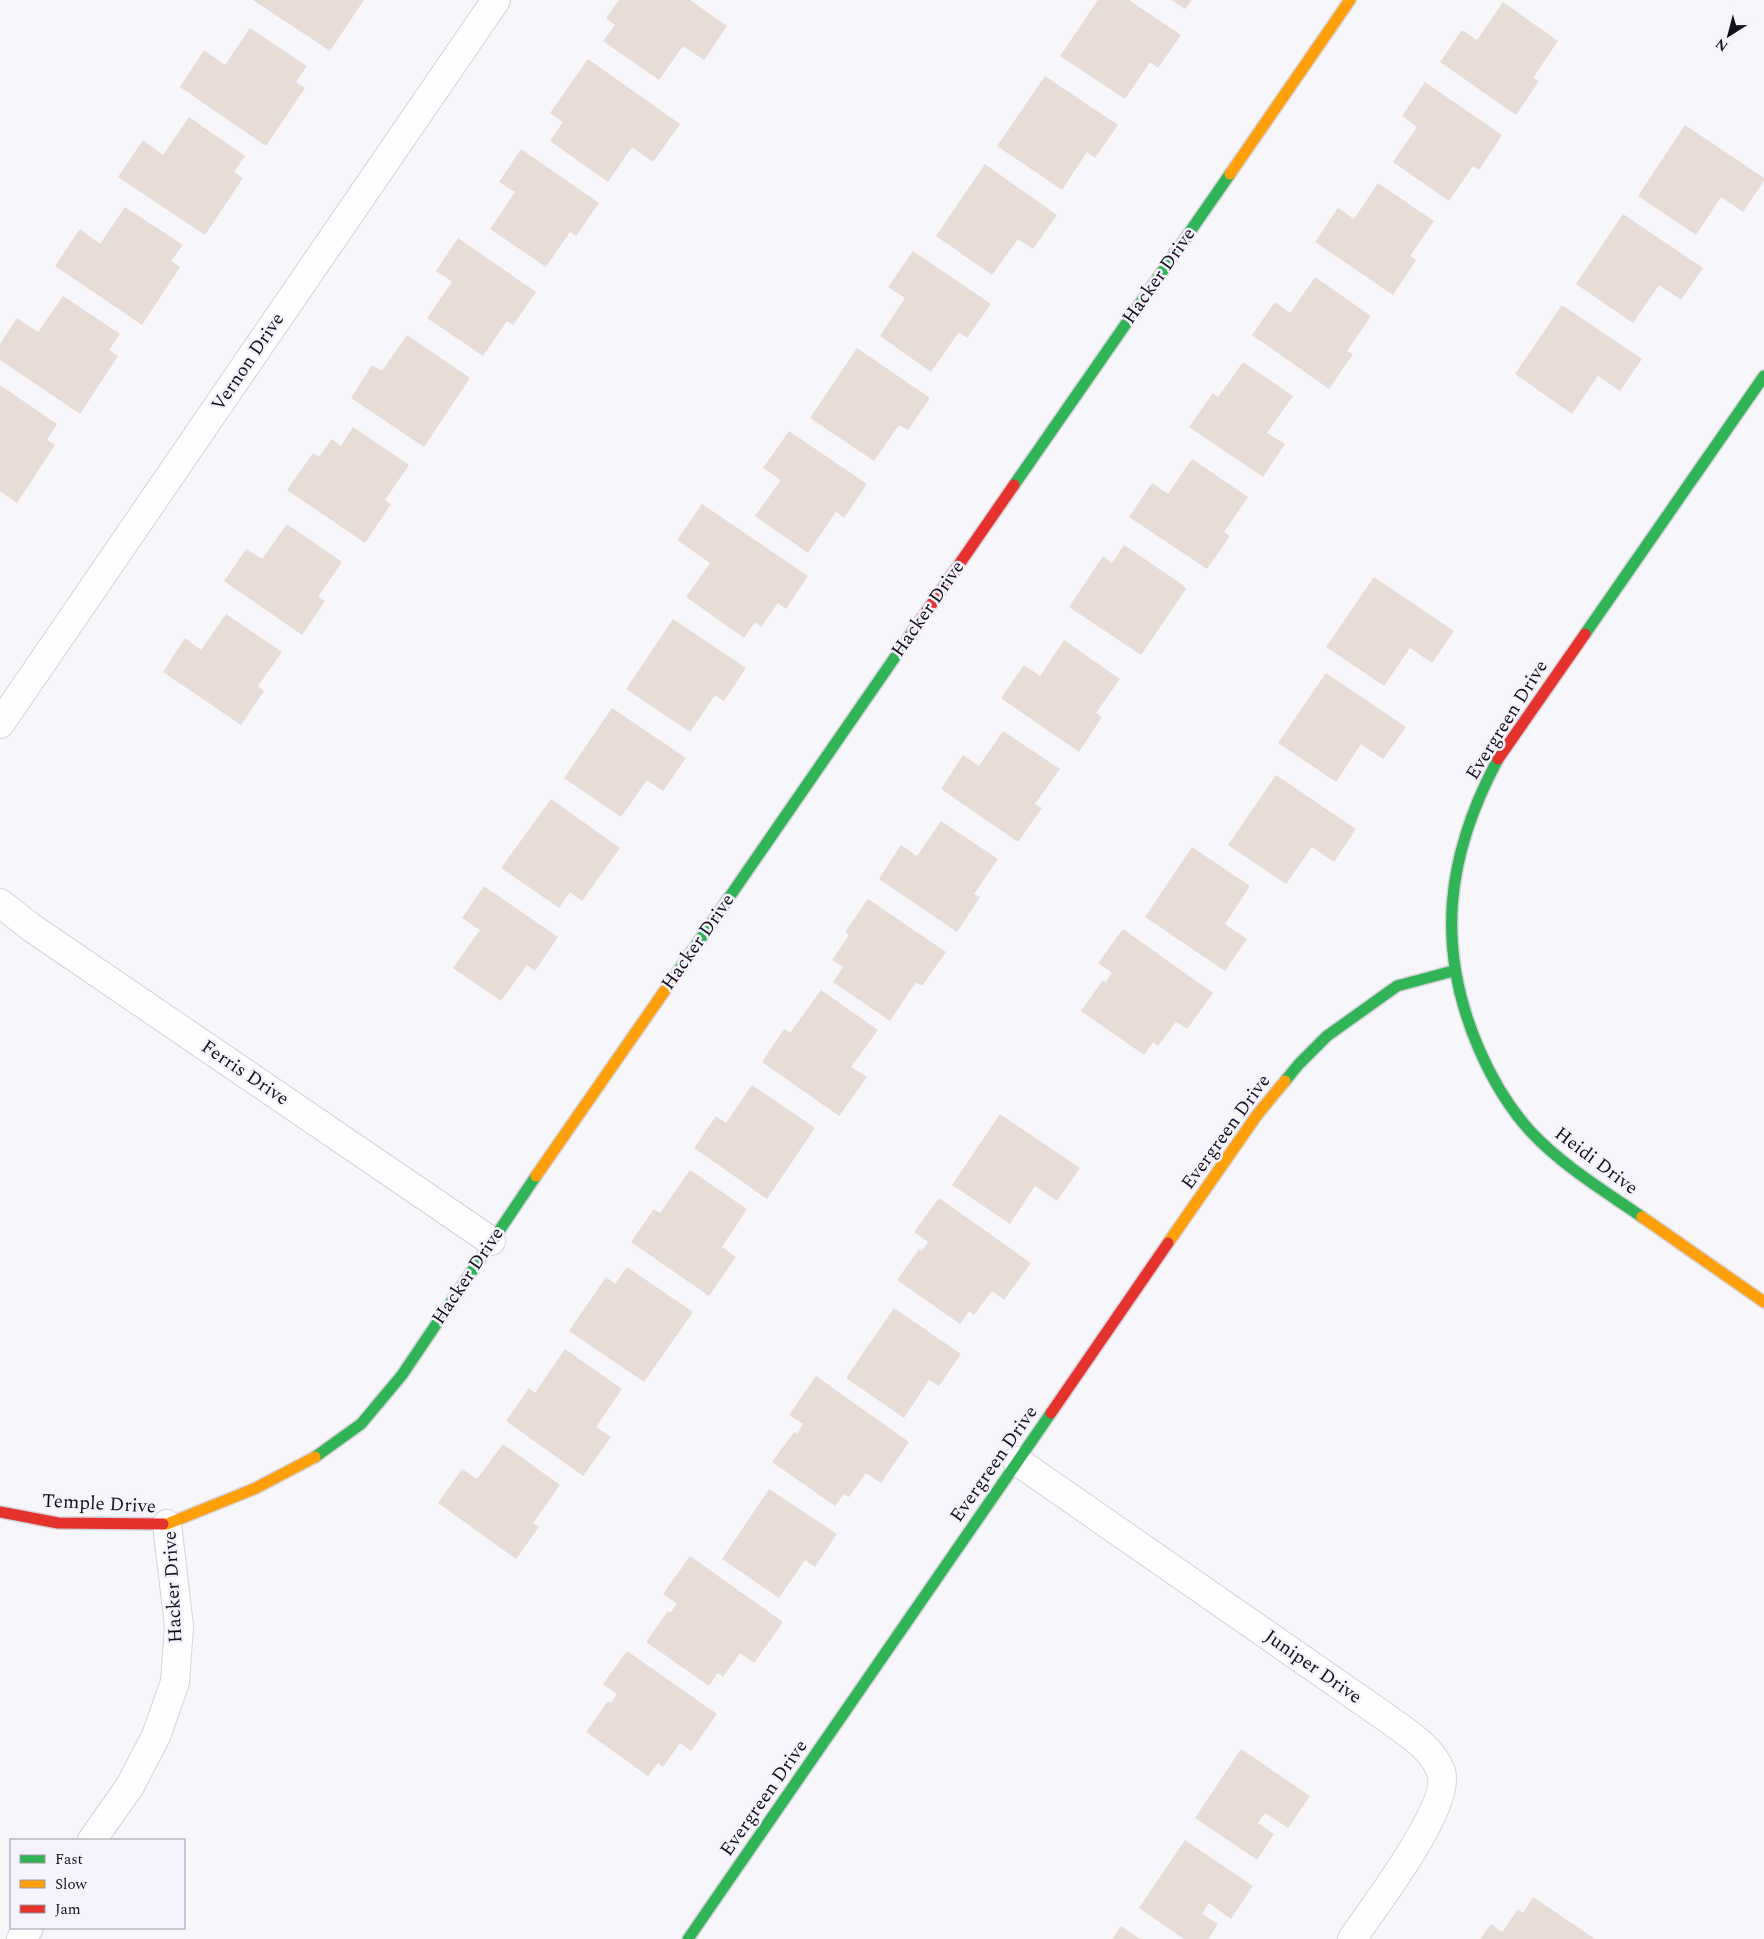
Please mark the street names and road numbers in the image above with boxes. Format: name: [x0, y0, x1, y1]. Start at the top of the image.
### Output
street label: Hacker Drive: [1115, 222, 1203, 330]
street label: Vernon Drive: [204, 307, 292, 417]
street label: Hacker Drive: [884, 555, 972, 663]
street label: Evergreen Drive: [1458, 654, 1556, 786]
street label: Hacker Drive: [654, 888, 742, 996]
street label: Ferris Drive: [195, 1033, 295, 1113]
street label: Evergreen Drive: [1174, 1068, 1278, 1196]
street label: Heidi Drive: [1548, 1120, 1644, 1202]
street label: Hacker Drive: [425, 1221, 511, 1331]
street label: Evergreen Drive: [943, 1400, 1045, 1528]
street label: Temple Drive: [41, 1487, 157, 1521]
street label: Hacker Drive: [156, 1530, 190, 1644]
street label: Juniper Drive: [1258, 1623, 1368, 1711]
street label: Evergreen Drive: [713, 1734, 815, 1862]

